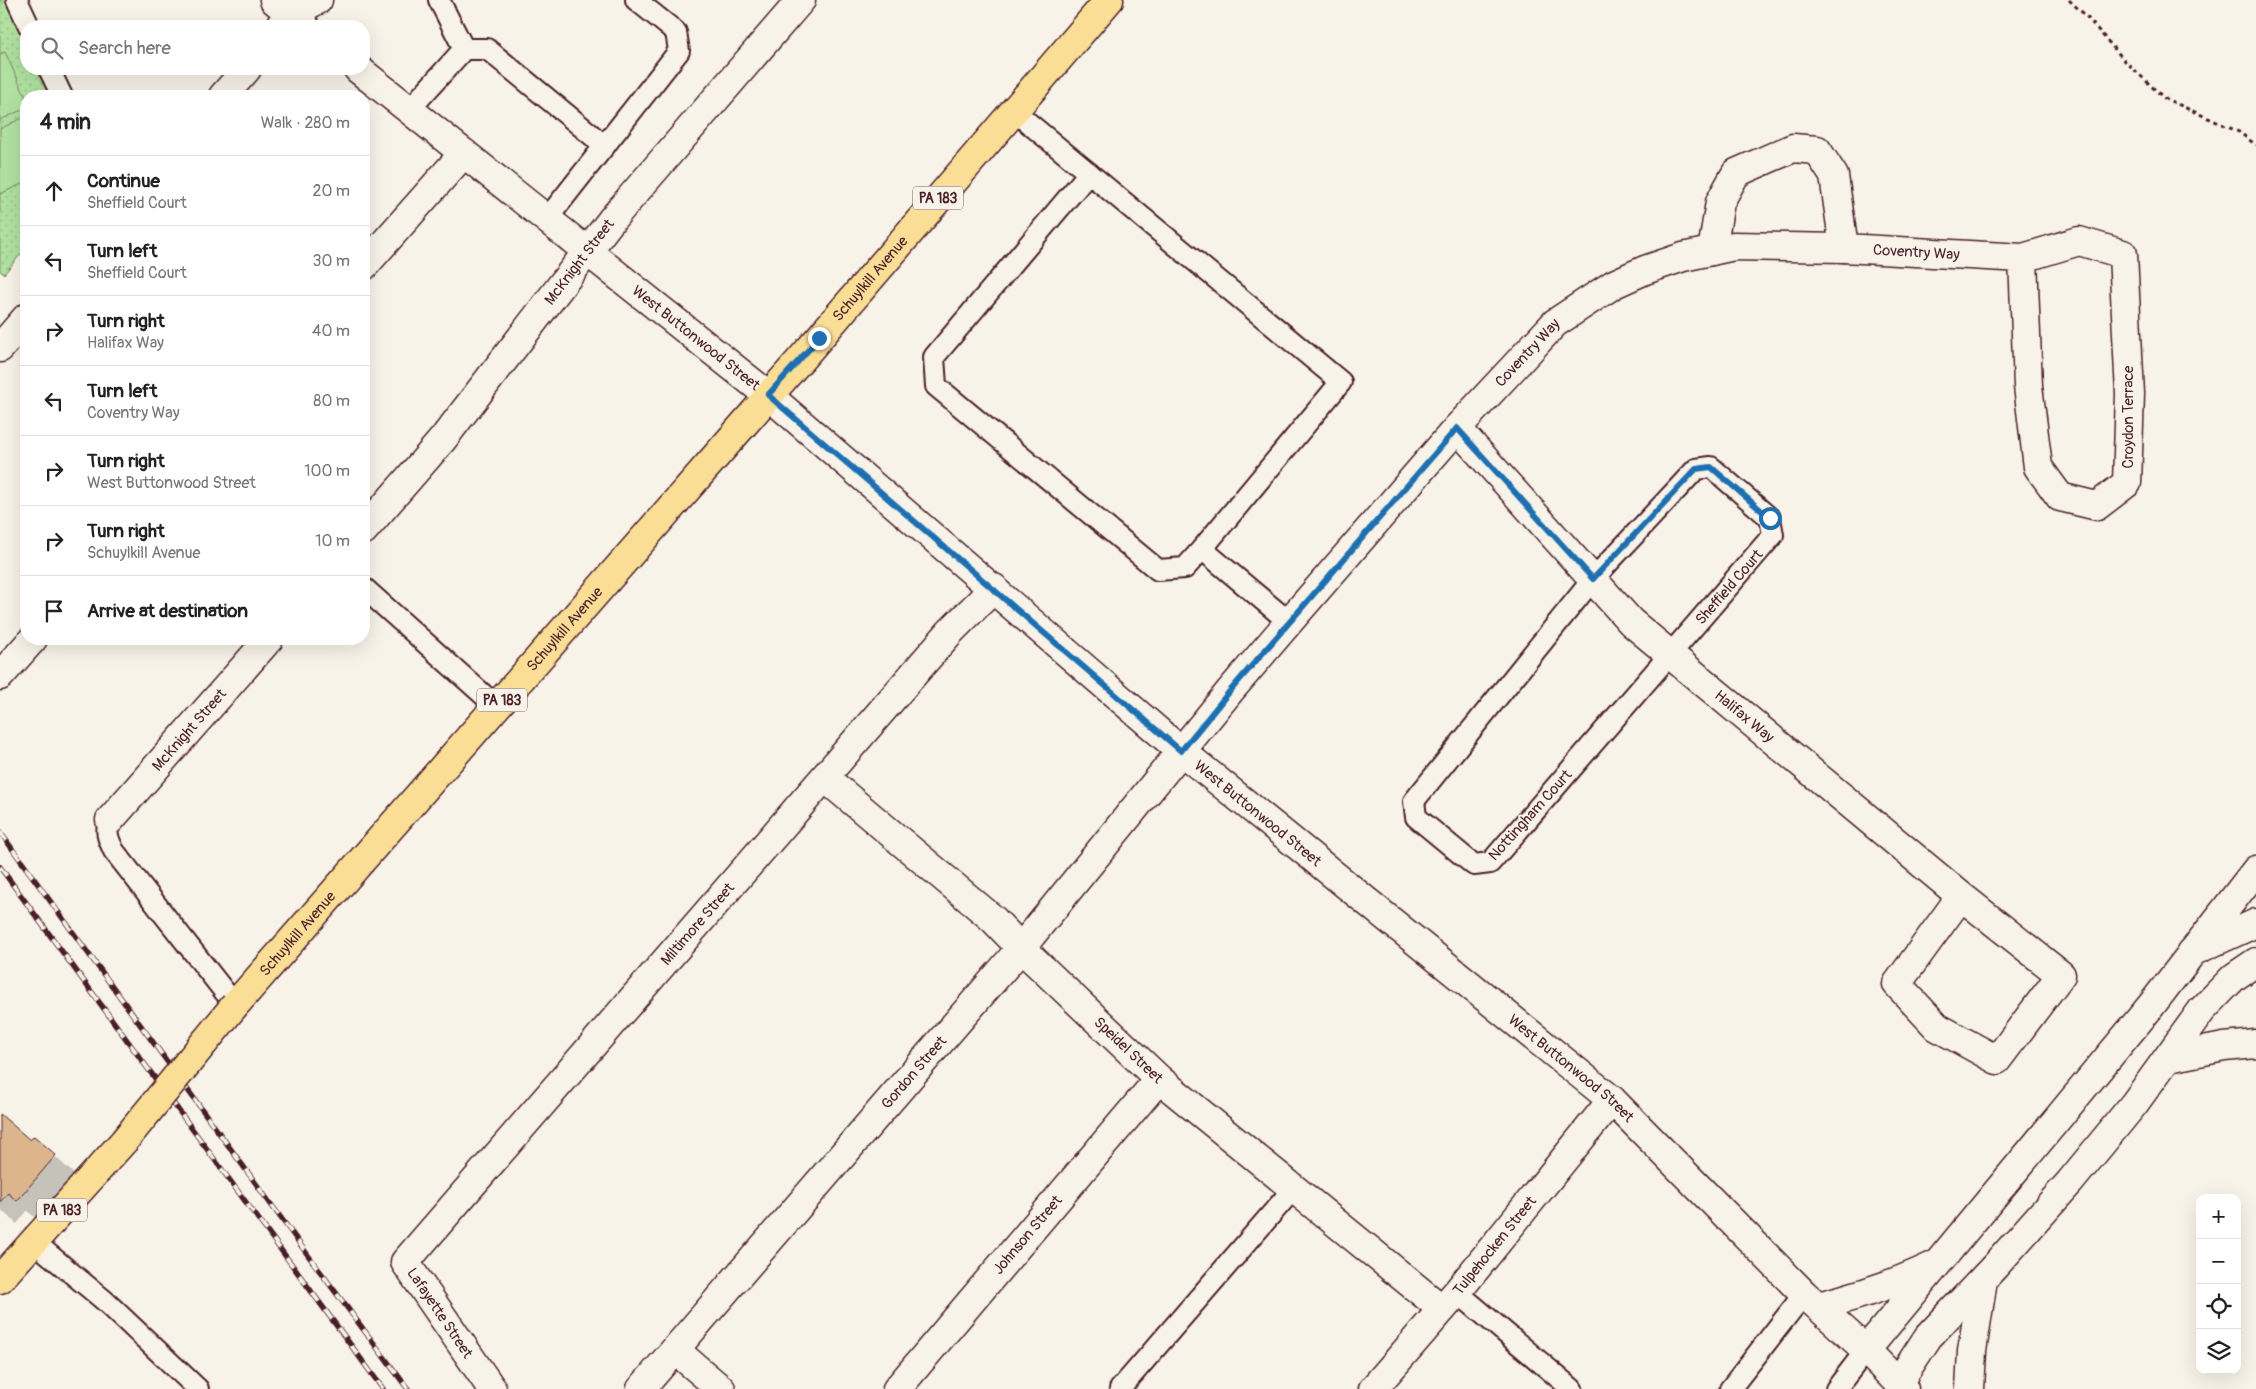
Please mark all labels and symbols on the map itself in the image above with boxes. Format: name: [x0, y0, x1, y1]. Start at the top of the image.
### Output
road number: PA 183: [913, 187, 963, 210]
street label: McKnight Street: [541, 215, 619, 309]
street label: Schuylkill Avenue: [829, 232, 913, 325]
street label: Coventry Way: [1872, 241, 1961, 264]
street label: West Buttonwood Street: [628, 282, 764, 396]
street label: Coventry Way: [1491, 314, 1565, 391]
route end: [808, 327, 831, 350]
street label: Croydon Terrace: [2119, 365, 2138, 469]
route start: [1759, 507, 1782, 530]
street label: Sheffield Court: [1692, 545, 1768, 629]
street label: Schuylkill Avenue: [523, 583, 607, 676]
street label: McKnight Street: [148, 684, 231, 775]
street label: Halifax Way: [1710, 686, 1778, 747]
road number: PA 183: [477, 688, 527, 712]
street label: West Buttonwood Street: [1190, 756, 1326, 871]
street label: Nottingham Court: [1485, 765, 1577, 865]
street label: Miltimore Street: [657, 878, 739, 969]
street label: Schuylkill Avenue: [256, 887, 341, 980]
street label: West Buttonwood Street: [1504, 1011, 1638, 1127]
street label: Speidel Street: [1090, 1013, 1168, 1088]
street label: Gordon Street: [877, 1031, 952, 1113]
street label: Johnson Street: [989, 1191, 1067, 1278]
street label: Tulpehocken Street: [1449, 1192, 1541, 1299]
road number: PA 183: [37, 1198, 87, 1222]
street label: Lafayette Street: [402, 1264, 477, 1363]

